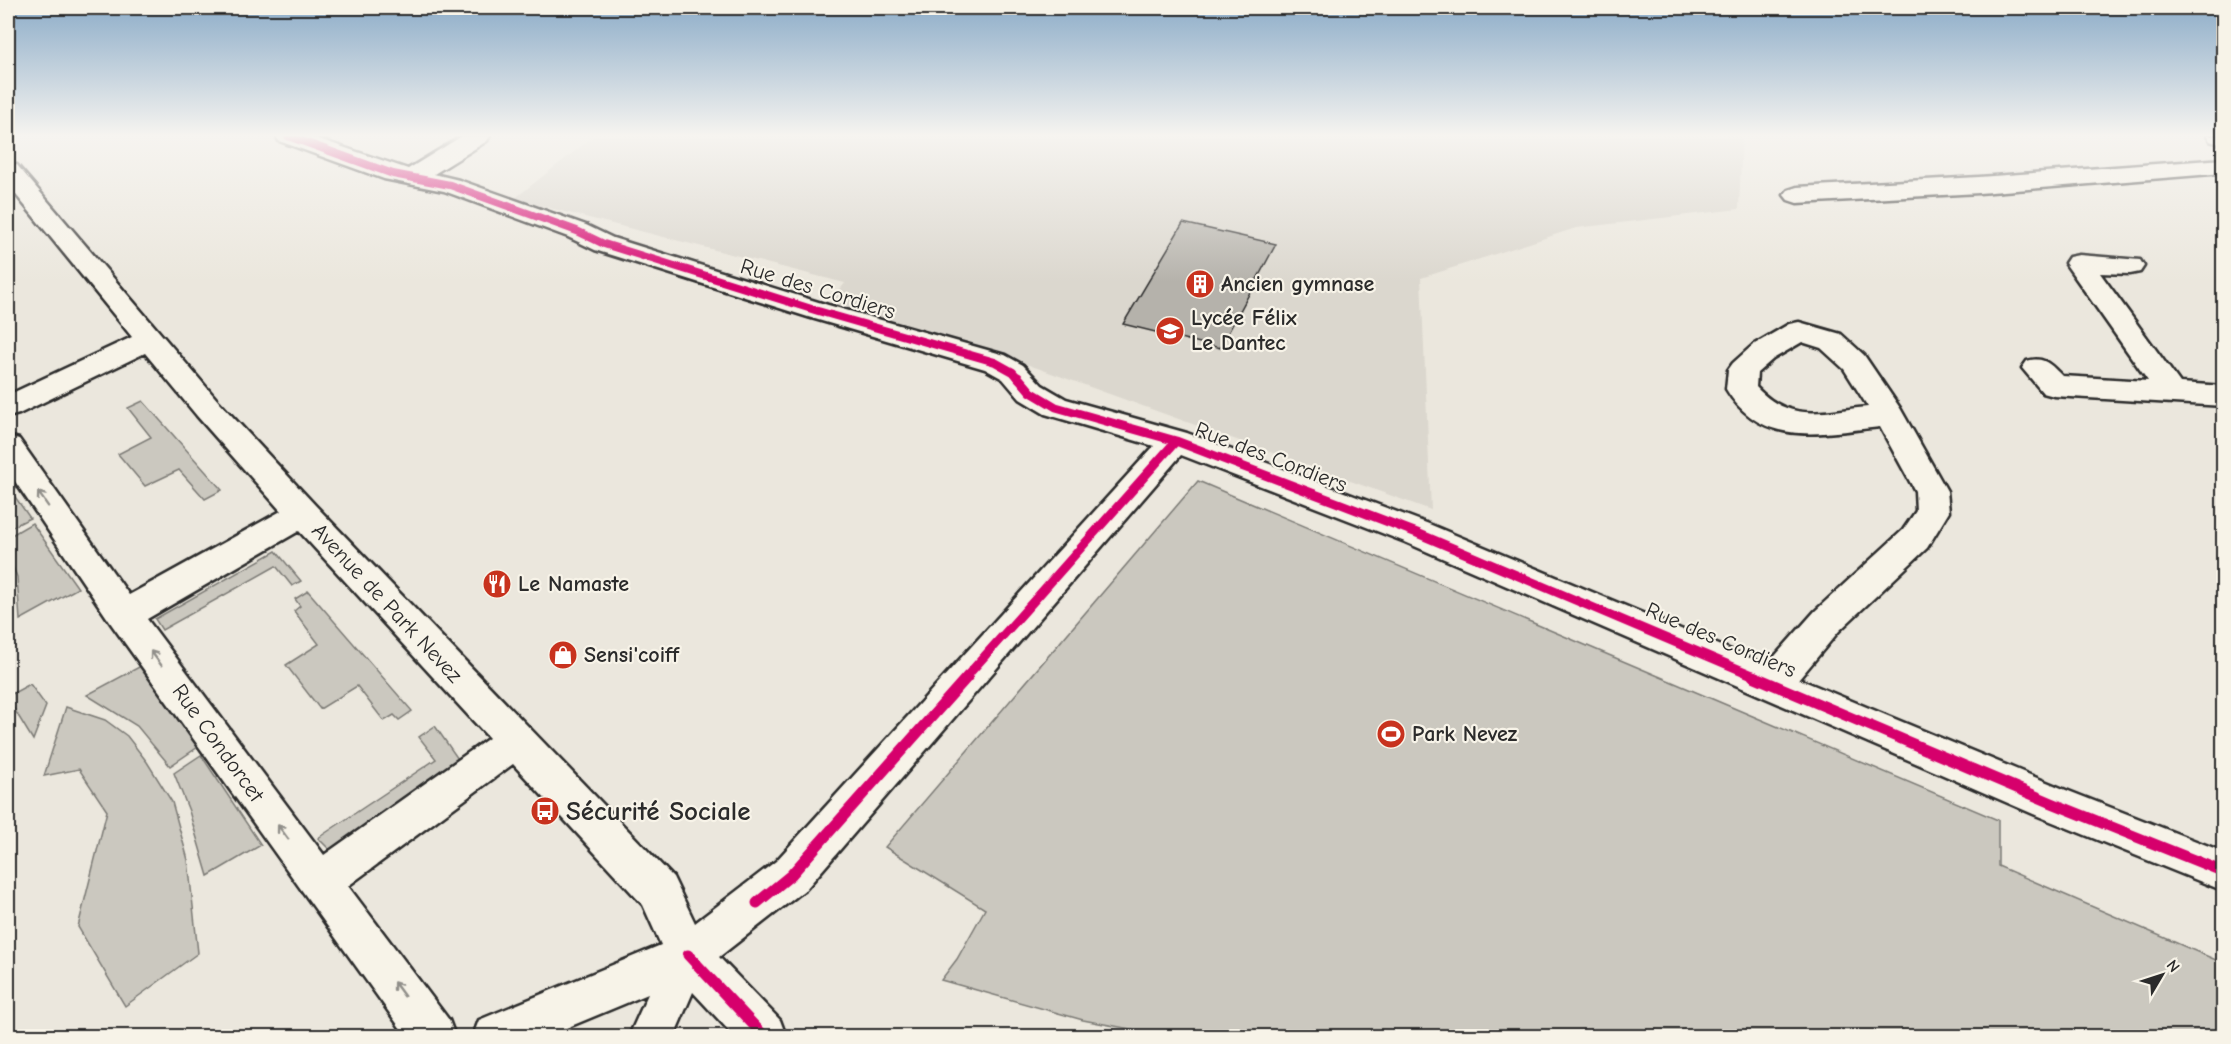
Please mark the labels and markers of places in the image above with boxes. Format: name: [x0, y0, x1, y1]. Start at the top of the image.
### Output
building icon: Ancien gymnase: [1184, 268, 1216, 300]
place label: Ancien gymnase: [1221, 271, 1374, 297]
place label: Lycée Félix Le Dantec: [1191, 305, 1297, 356]
school or university icon: Lycée Félix Le Dantec: [1154, 315, 1186, 347]
restaurant icon: Le Namaste: [481, 568, 513, 600]
place label: Le Namaste: [518, 571, 629, 597]
shop icon: Sensi'coiff: [547, 639, 579, 671]
place label: Sensi'coiff: [584, 642, 680, 668]
sports icon: Park Nevez: [1375, 718, 1407, 750]
place label: Park Nevez: [1412, 721, 1518, 747]
bus stop icon: Sécurité Sociale: [529, 795, 561, 827]
place label: Sécurité Sociale: [566, 796, 751, 827]

